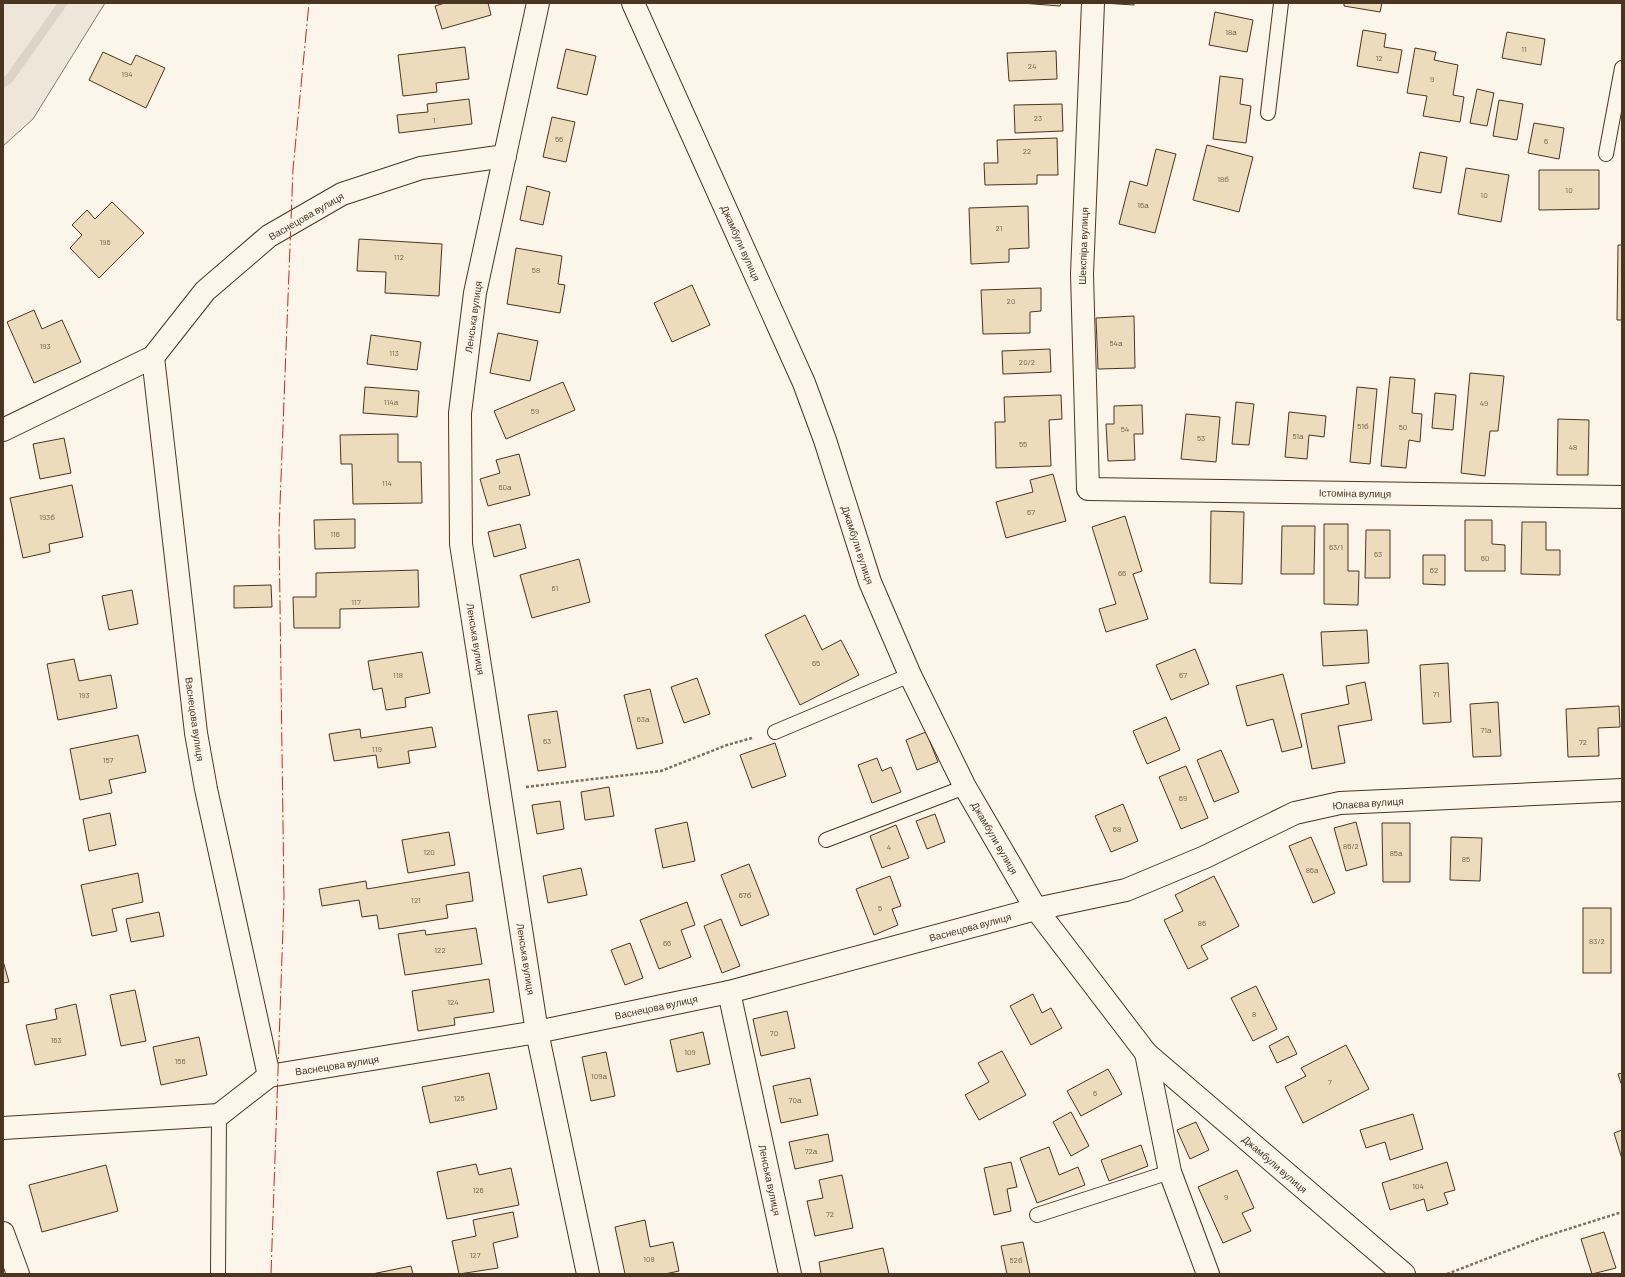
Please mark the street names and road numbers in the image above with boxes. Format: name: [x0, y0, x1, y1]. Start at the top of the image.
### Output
street label: Васнецова вулиця: [266, 190, 346, 242]
street label: Джамбули вулиця: [719, 203, 763, 283]
street label: Шекспіра вулиця: [1076, 207, 1090, 285]
street label: Ленська вулиця: [462, 280, 484, 354]
street label: Істоміна вулиця: [1319, 486, 1391, 500]
street label: Джамбули вулиця: [840, 504, 876, 586]
street label: Ленська вулиця: [464, 602, 488, 676]
street label: Васнецова вулиця: [183, 676, 207, 762]
street label: Юлаєва вулиця: [1332, 795, 1404, 811]
street label: Джамбули вулиця: [969, 800, 1021, 876]
street label: Васнецова вулиця: [928, 910, 1012, 944]
street label: Ленська вулиця: [514, 922, 538, 996]
street label: Васнецова вулиця: [613, 992, 699, 1022]
street label: Васнецова вулиця: [294, 1052, 380, 1078]
street label: Джамбули вулиця: [1240, 1133, 1310, 1195]
street label: Ленська вулиця: [757, 1143, 783, 1217]

